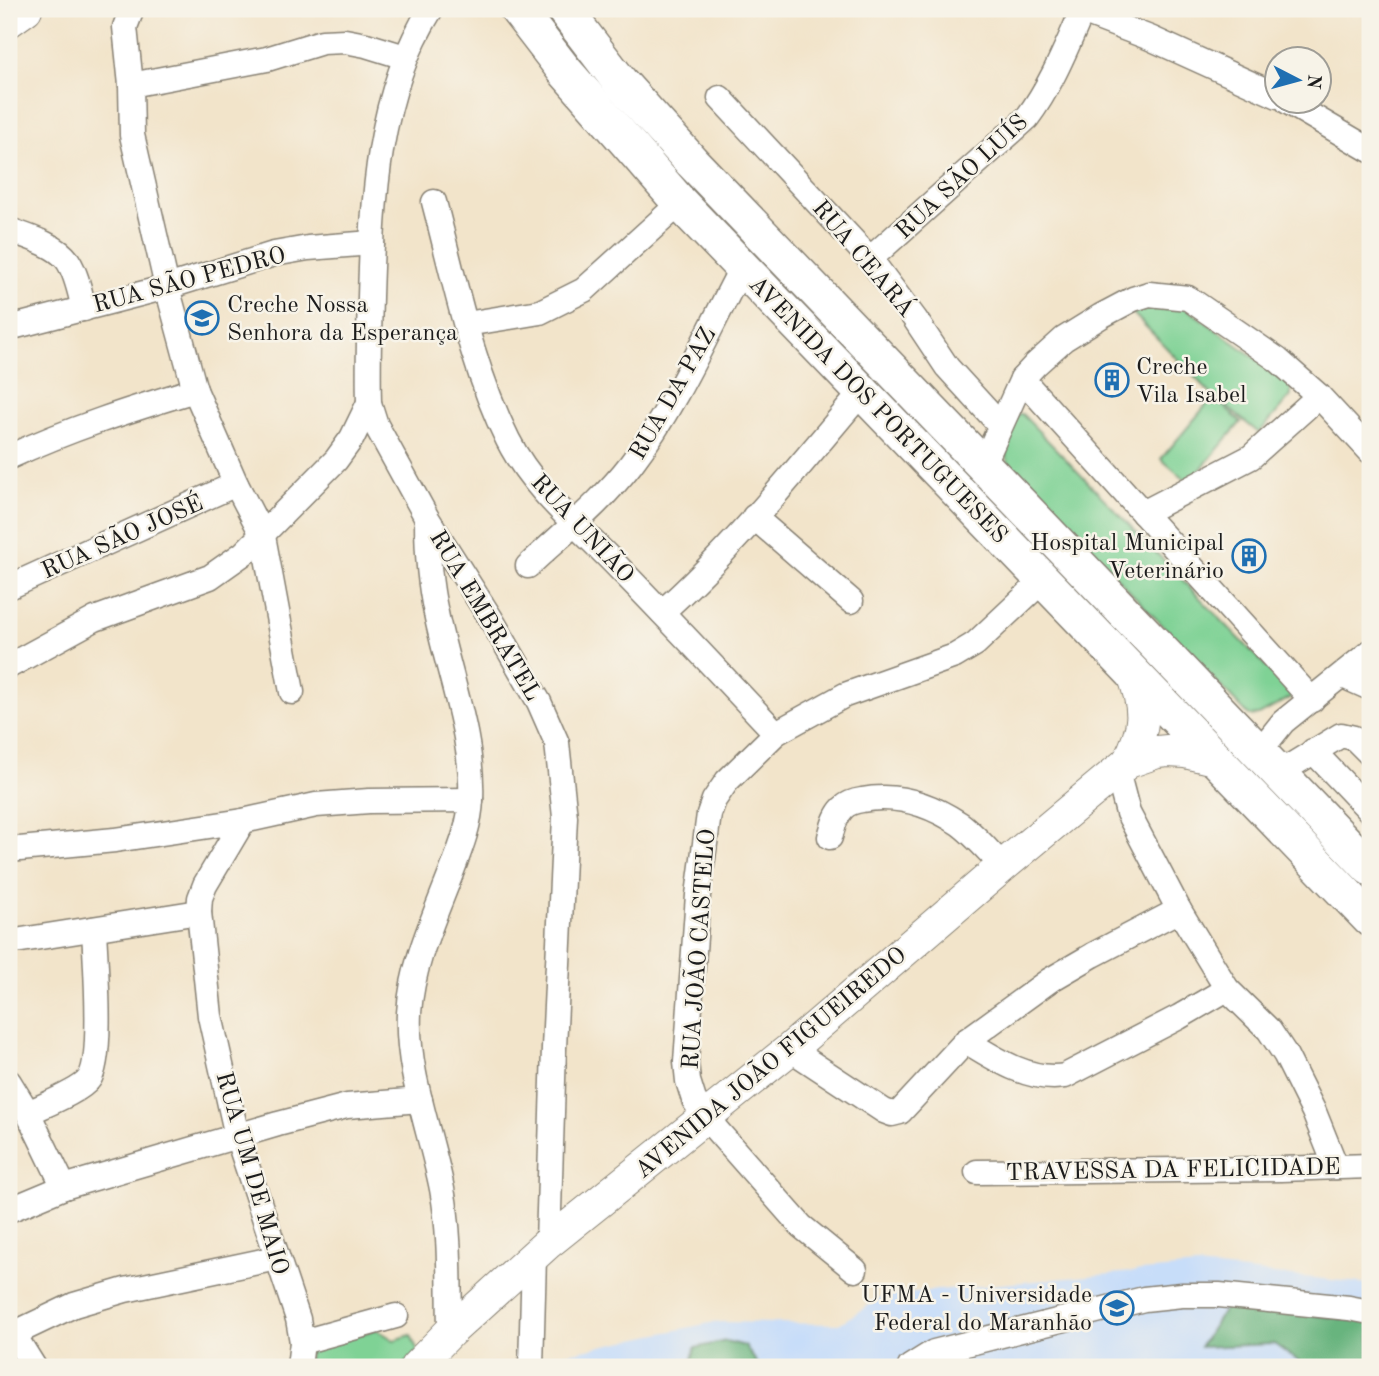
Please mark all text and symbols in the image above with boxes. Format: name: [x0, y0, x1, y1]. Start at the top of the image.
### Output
north arrow: [1264, 46, 1334, 116]
text: N: [1302, 73, 1323, 90]
street label: RUA SÃO LUÍS: [889, 108, 1033, 244]
street label: RUA CEARÁ: [807, 194, 921, 322]
street label: RUA SÃO PEDRO: [90, 240, 288, 318]
street label: AVENIDA DOS PORTUGUESES: [743, 272, 1012, 549]
place label: Creche Nossa Senhora da Esperança: [227, 294, 458, 346]
school or university icon: Creche Nossa Senhora da Esperança: [183, 299, 221, 337]
street label: RUA DA PAZ: [626, 324, 721, 464]
place label: Creche Vila Isabel: [1136, 356, 1247, 408]
building icon: Creche Vila Isabel: [1093, 361, 1131, 399]
street label: RUA UNIÃO: [526, 468, 640, 588]
street label: RUA SÃO JOSÉ: [37, 488, 207, 584]
street label: RUA EMBRATEL: [424, 527, 545, 705]
place label: Hospital Municipal Veterinário: [1030, 532, 1224, 584]
building icon: Hospital Municipal Veterinário: [1230, 537, 1268, 575]
street label: RUA JOÃO CASTELO: [676, 828, 720, 1070]
street label: AVENIDA JOÃO FIGUEIREDO: [629, 940, 911, 1184]
street label: RUA UM DE MAIO: [211, 1069, 292, 1278]
street label: TRAVESSA DA FELICIDADE: [1005, 1156, 1341, 1186]
place label: UFMA - Universidade Federal do Maranhão: [861, 1284, 1092, 1336]
school or university icon: UFMA - Universidade Federal do Maranhão: [1098, 1289, 1136, 1327]

